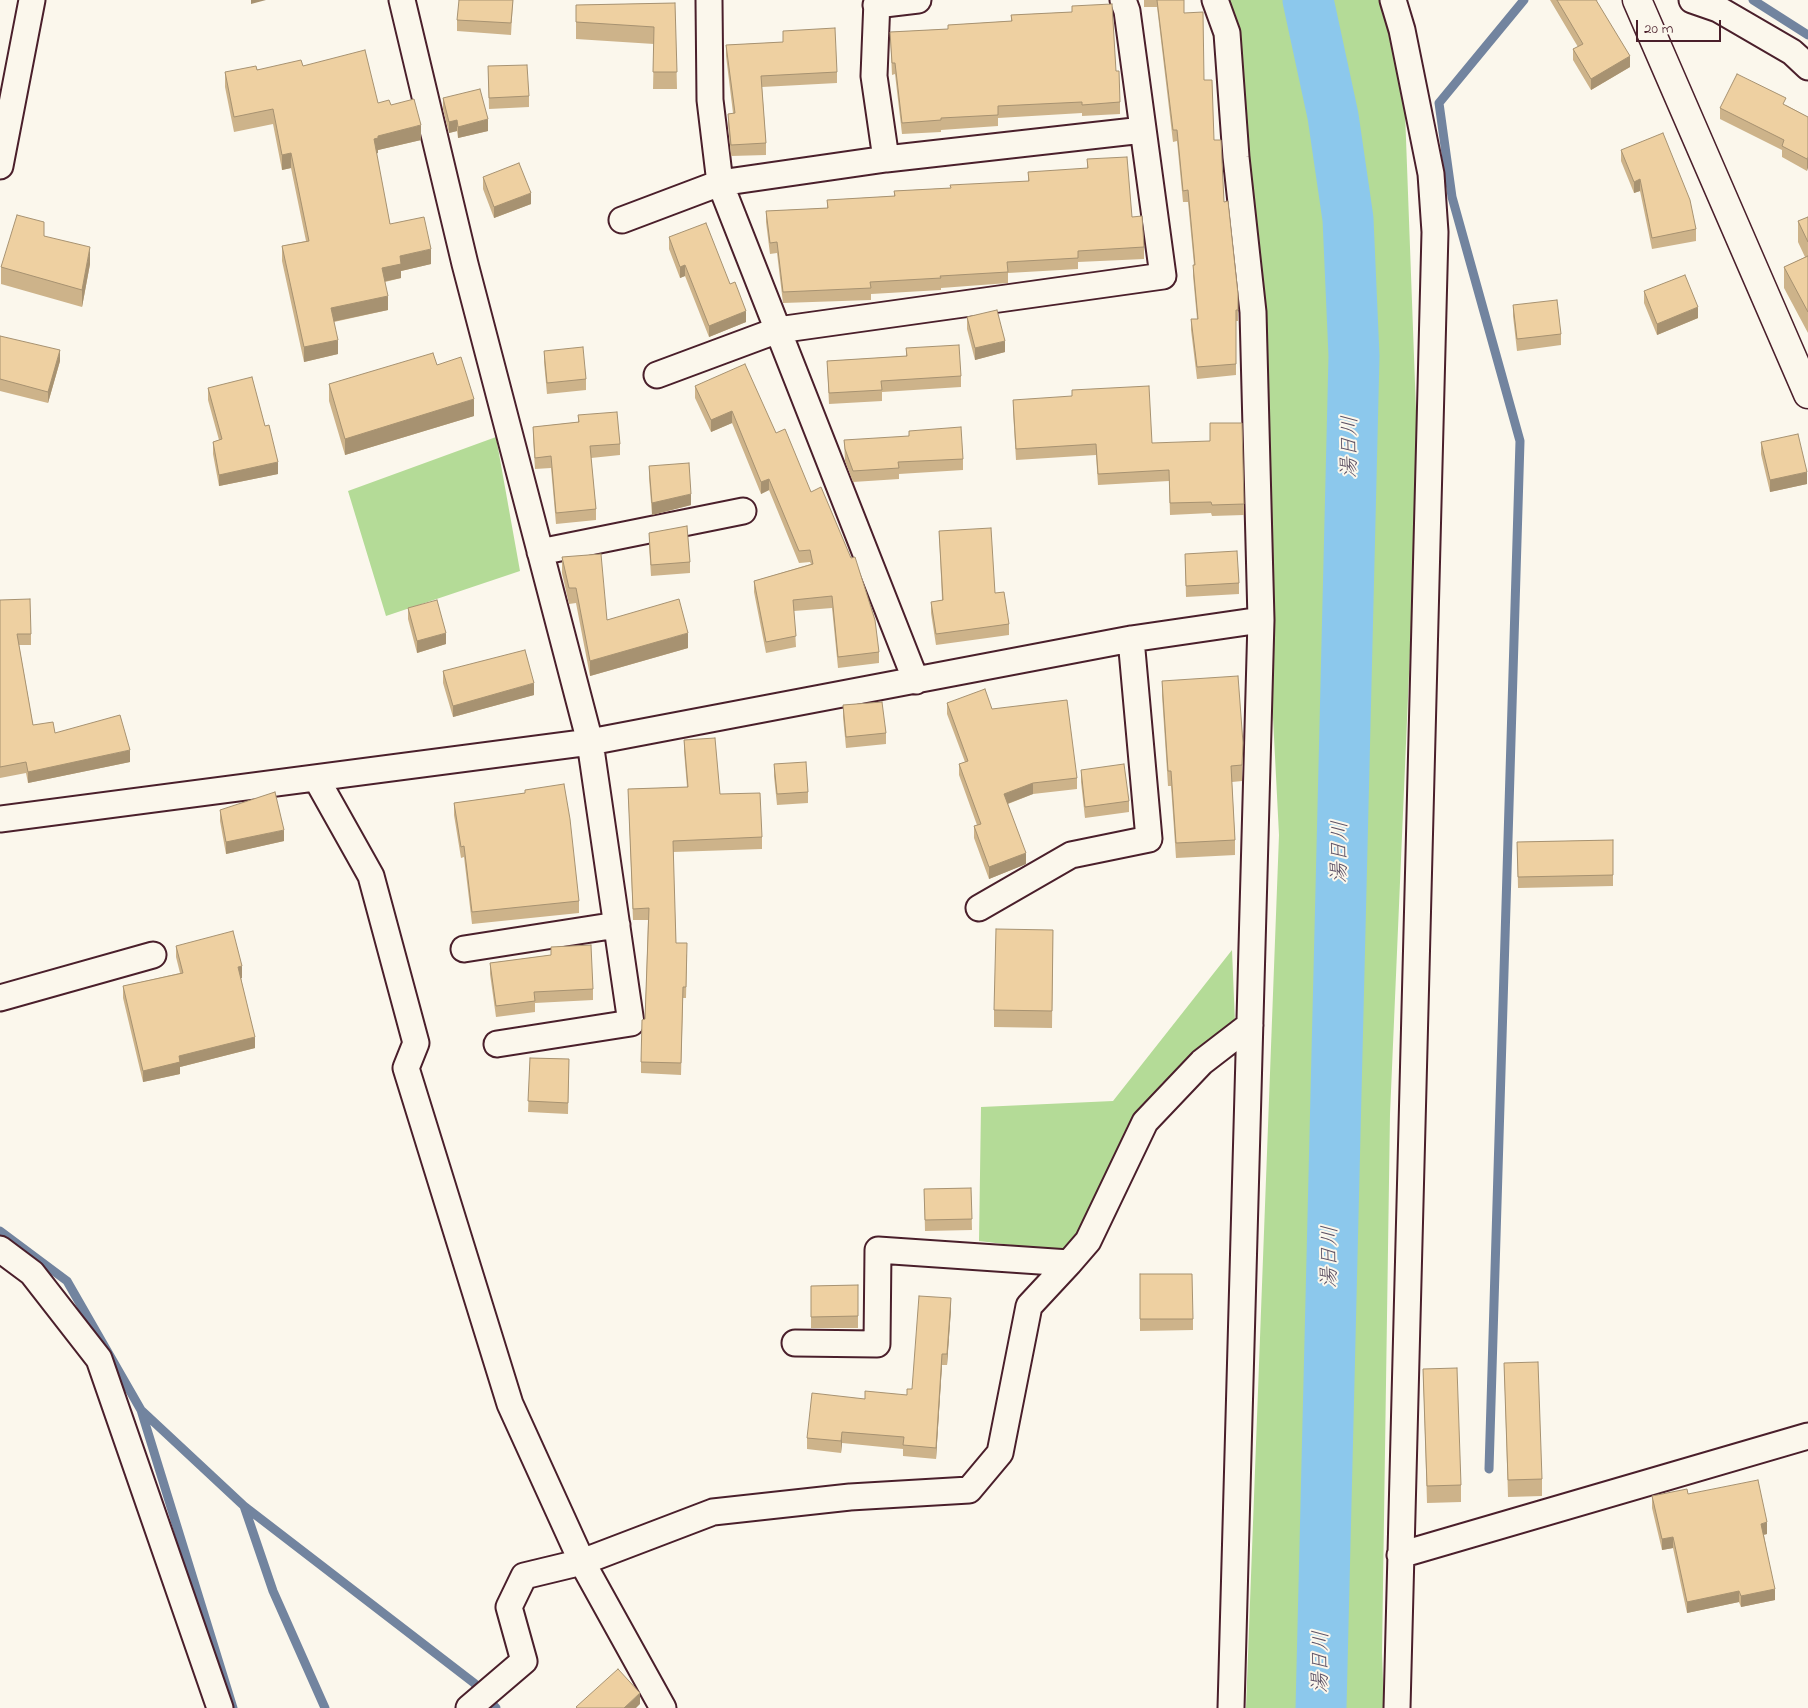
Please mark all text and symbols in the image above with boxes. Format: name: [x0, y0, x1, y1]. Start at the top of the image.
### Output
scale bar: [1638, 10, 1723, 42]
text: 20 m: [1644, 18, 1673, 40]
water label: 湯日川: [1339, 415, 1365, 479]
water label: 湯日川: [1329, 820, 1355, 884]
water label: 湯日川: [1319, 1225, 1345, 1289]
water label: 湯日川: [1310, 1630, 1336, 1694]

